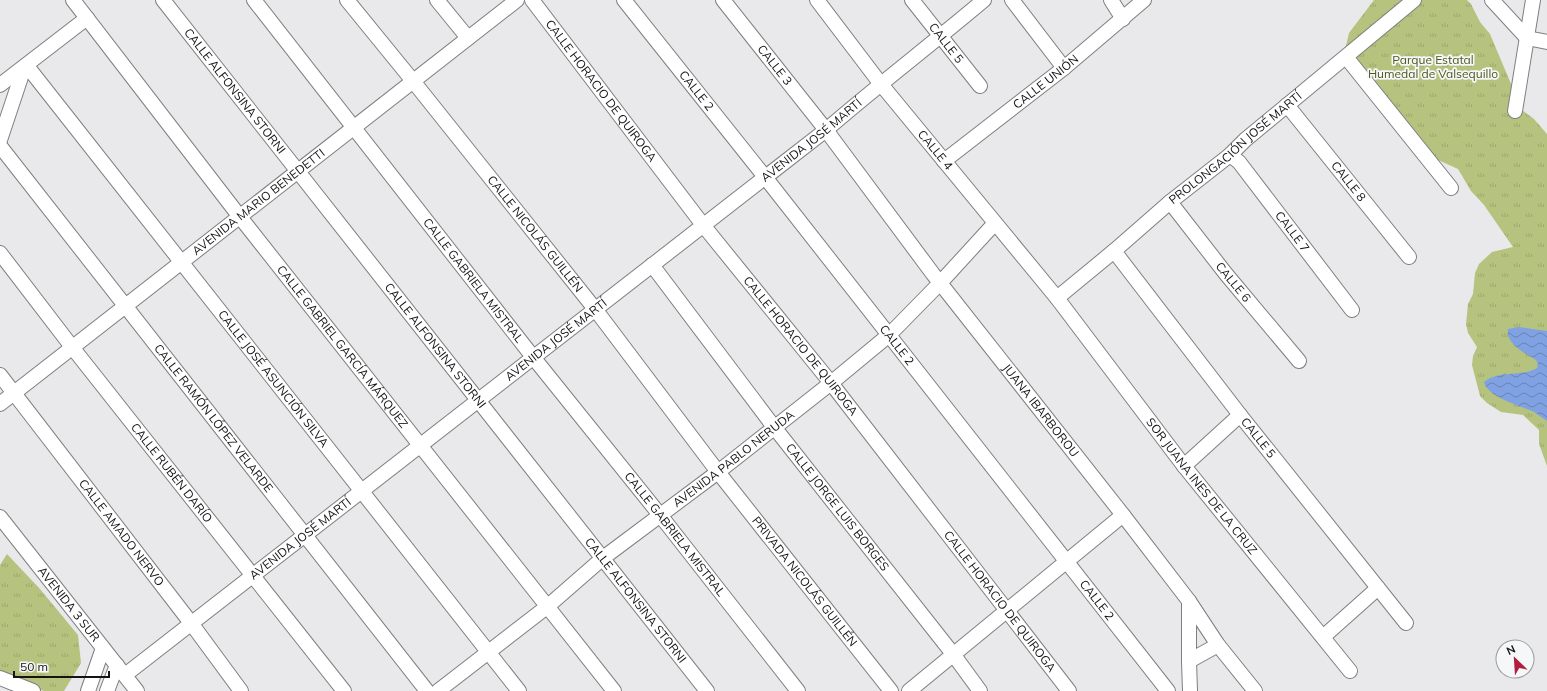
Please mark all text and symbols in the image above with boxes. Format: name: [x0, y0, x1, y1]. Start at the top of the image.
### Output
street label: CALLE HORACIO DE QUIROGA: [543, 16, 660, 165]
street label: CALLE 5: [926, 20, 967, 66]
street label: CALLE ALFONSINA STORNI: [181, 25, 289, 157]
street label: CALLE 3: [754, 42, 796, 88]
street label: CALLE UNIÓN: [1010, 51, 1081, 112]
park label: Parque Estatal Humedal de Valsequillo: [1368, 52, 1498, 81]
street label: CALLE 2: [676, 67, 717, 114]
street label: PROLONGACIÓN JOSÉ MARTÍ: [1166, 88, 1305, 207]
street label: AVENIDA JOSÉ MARTÍ: [758, 95, 865, 185]
street label: CALLE 4: [915, 127, 956, 173]
street label: AVENIDA MARIO BENEDETTI: [189, 145, 328, 258]
street label: CALLE 8: [1328, 158, 1369, 204]
street label: CALLE NICOLÁS GUILLÉN: [484, 172, 586, 295]
street label: CALLE 7: [1272, 208, 1313, 255]
street label: CALLE GABRIELA MISTRAL: [420, 215, 527, 346]
street label: CALLE 6: [1213, 259, 1254, 305]
street label: CALLE GABRIEL GARCÍA MÁRQUEZ: [274, 262, 411, 431]
street label: CALLE HORACIO DE QUIROGA: [740, 273, 862, 419]
street label: CALLE ALFONSINA STORNI: [382, 280, 490, 411]
street label: AVENIDA JOSÉ MARTÍ: [502, 295, 610, 384]
street label: CALLE JOSÉ ASUNCIÓN SILVA: [215, 307, 332, 450]
street label: CALLE 2: [877, 322, 918, 368]
street label: CALLE RAMÓN LÓPEZ VELARDE: [151, 341, 277, 495]
street label: JUANA IBARBOROU: [1000, 361, 1082, 460]
street label: AVENIDA PABLO NERUDA: [670, 407, 797, 510]
street label: CALLE 5: [1238, 414, 1279, 461]
street label: SOR JUANA INES DE LA CRUZ: [1143, 415, 1261, 557]
street label: CALLE RUBÉN DARÍO: [128, 420, 216, 526]
street label: CALLE JORGE LUIS BORGES: [783, 440, 893, 574]
street label: CALLE GABRIELA MISTRAL: [621, 469, 729, 599]
street label: CALLE AMADO NERVO: [76, 476, 168, 589]
street label: AVENIDA JOSÉ MARTÍ: [246, 494, 355, 583]
street label: PRIVADA NICOLÁS GUILLÉN: [749, 513, 861, 649]
street label: CALLE HORACIO DE QUIROGA: [941, 527, 1060, 675]
street label: CALLE ALFONSINA STORNI: [582, 534, 690, 666]
street label: AVENIDA 3 SUR: [35, 563, 103, 644]
street label: CALLE 2: [1077, 577, 1118, 623]
north arrow: [1495, 639, 1535, 679]
text: N: [1504, 642, 1517, 658]
scale bar: [14, 653, 109, 679]
text: 50 m: [20, 659, 48, 674]

